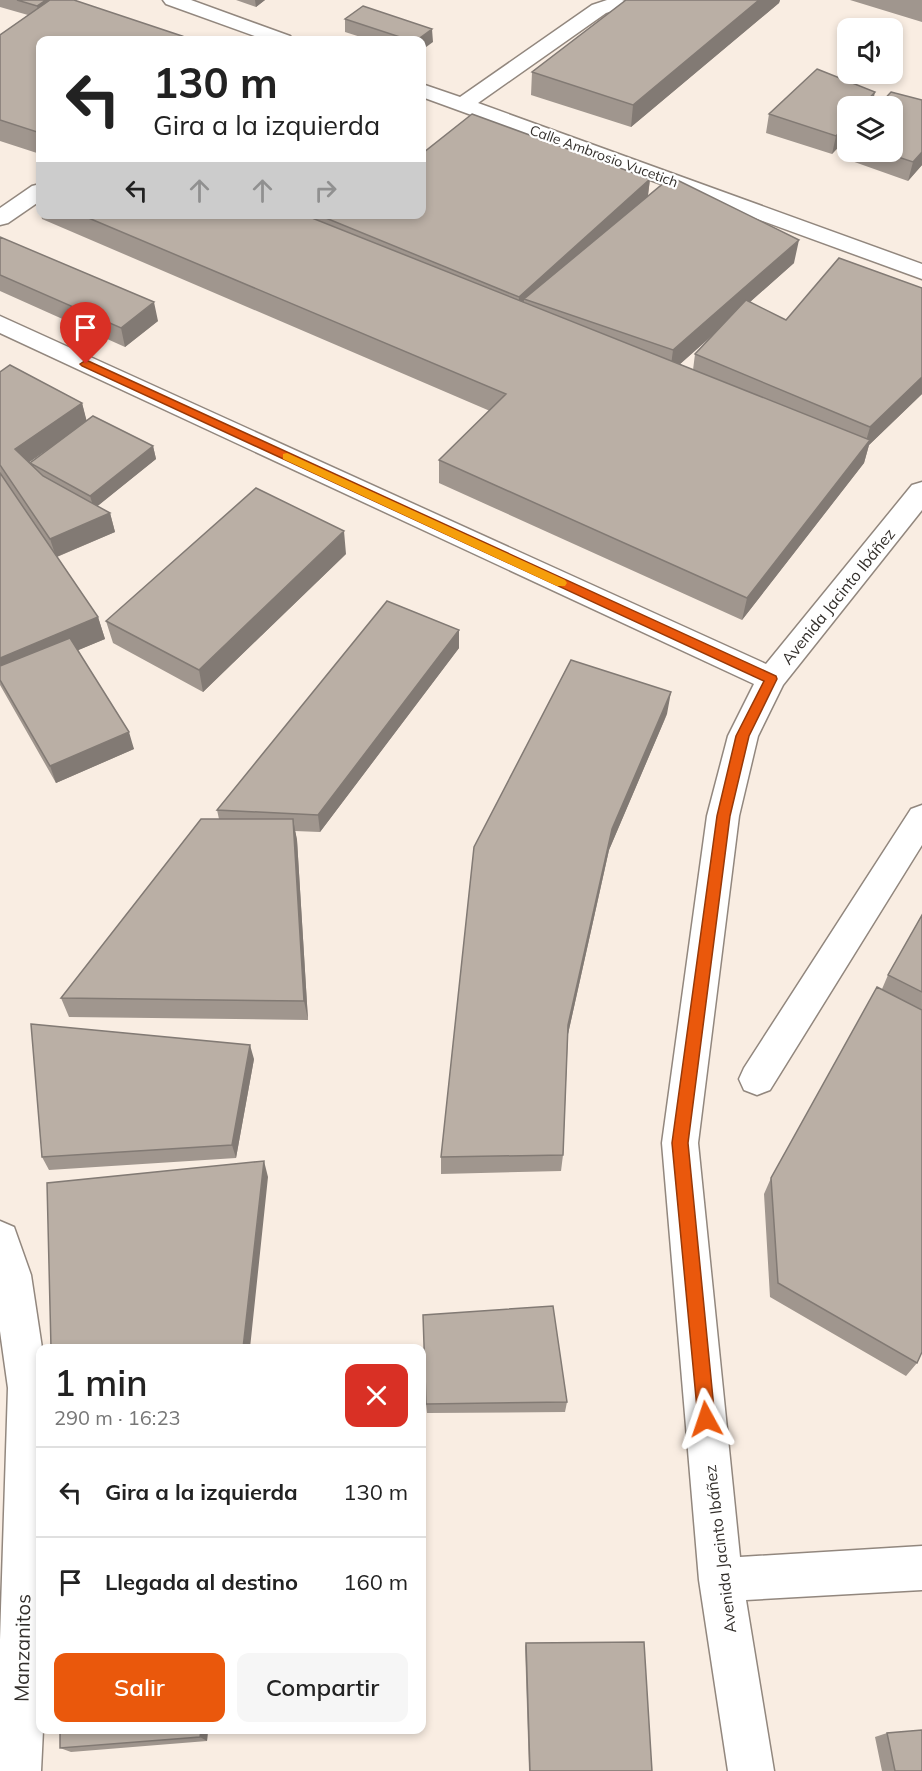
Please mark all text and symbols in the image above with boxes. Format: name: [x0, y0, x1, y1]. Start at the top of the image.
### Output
map controls: [837, 18, 903, 162]
button: sound: [837, 18, 903, 84]
text: 130 m: [153, 56, 278, 109]
icon: left: [54, 60, 132, 138]
button: layers: [837, 96, 903, 162]
text: Gira a la izquierda: [153, 108, 380, 142]
street label: Calle Ambrosio Vucetich: [527, 121, 681, 191]
icon: left: [120, 174, 153, 207]
icon: ahead: [183, 174, 216, 207]
icon: ahead: [246, 174, 279, 207]
icon: right: [309, 174, 342, 207]
pin: [60, 302, 111, 364]
icon: arrive: [69, 311, 102, 344]
street label: Avenida Jacinto Ibáñez: [777, 524, 899, 668]
text: 1 min: [54, 1360, 148, 1405]
button: close: [345, 1364, 408, 1427]
position arrow: [674, 1387, 738, 1451]
text: 290 m · 16:23: [54, 1405, 180, 1430]
street label: Avenida Jacinto Ibáñez: [700, 1464, 740, 1634]
icon: left: [54, 1476, 87, 1509]
text: Gira a la izquierda: [105, 1478, 298, 1506]
text: 130 m: [343, 1478, 408, 1506]
icon: arrive: [54, 1566, 87, 1599]
text: Llegada al destino: [105, 1568, 298, 1596]
text: 160 m: [343, 1568, 408, 1596]
street label: Manzanitos: [9, 1594, 35, 1702]
button: Salir: [54, 1653, 225, 1722]
button: Compartir: [237, 1653, 408, 1722]

